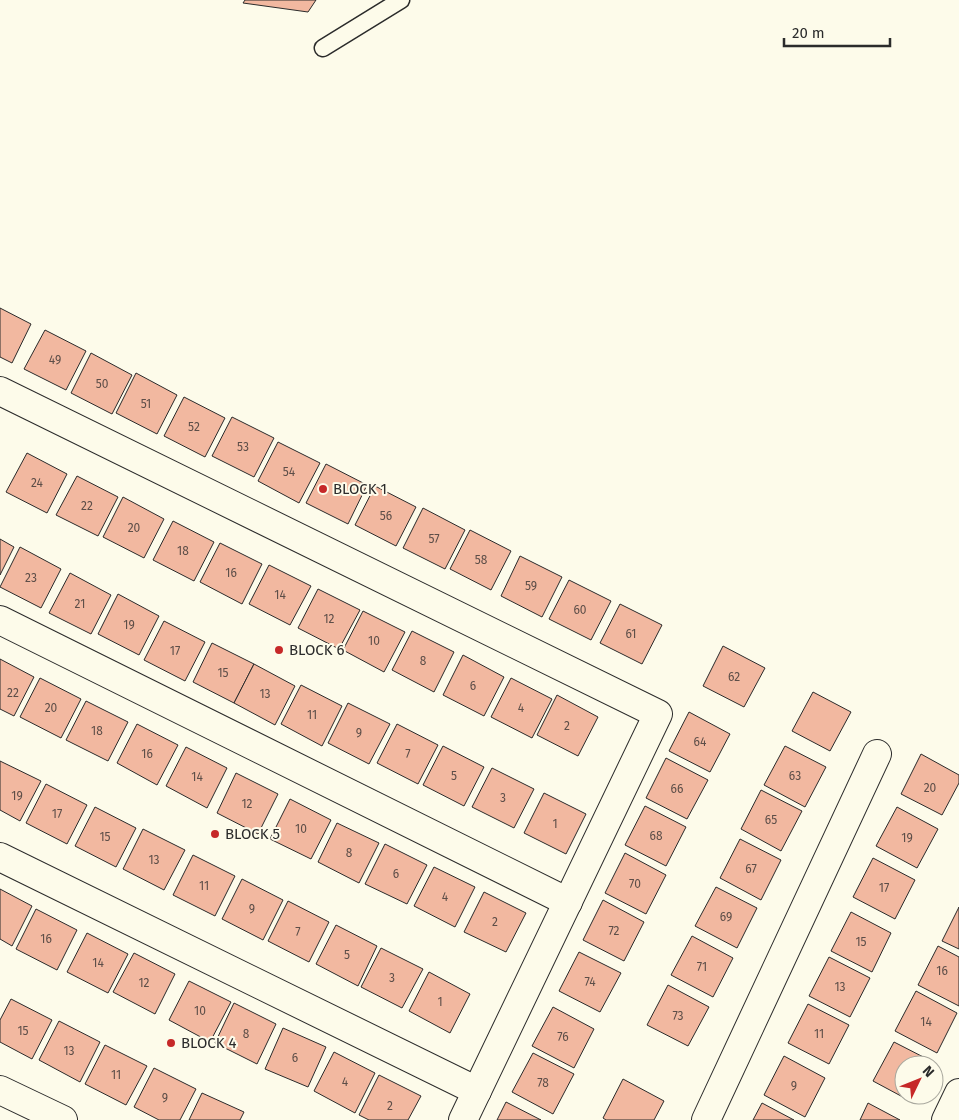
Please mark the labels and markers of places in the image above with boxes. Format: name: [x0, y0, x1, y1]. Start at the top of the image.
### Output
place label: BLOCK 1: [333, 480, 387, 498]
marker: BLOCK 1: [317, 483, 329, 495]
place label: BLOCK 6: [289, 641, 345, 659]
marker: BLOCK 6: [273, 644, 285, 656]
place label: BLOCK 5: [225, 825, 280, 843]
marker: BLOCK 5: [209, 828, 221, 840]
place label: BLOCK 4: [181, 1034, 237, 1052]
marker: BLOCK 4: [165, 1037, 177, 1049]

